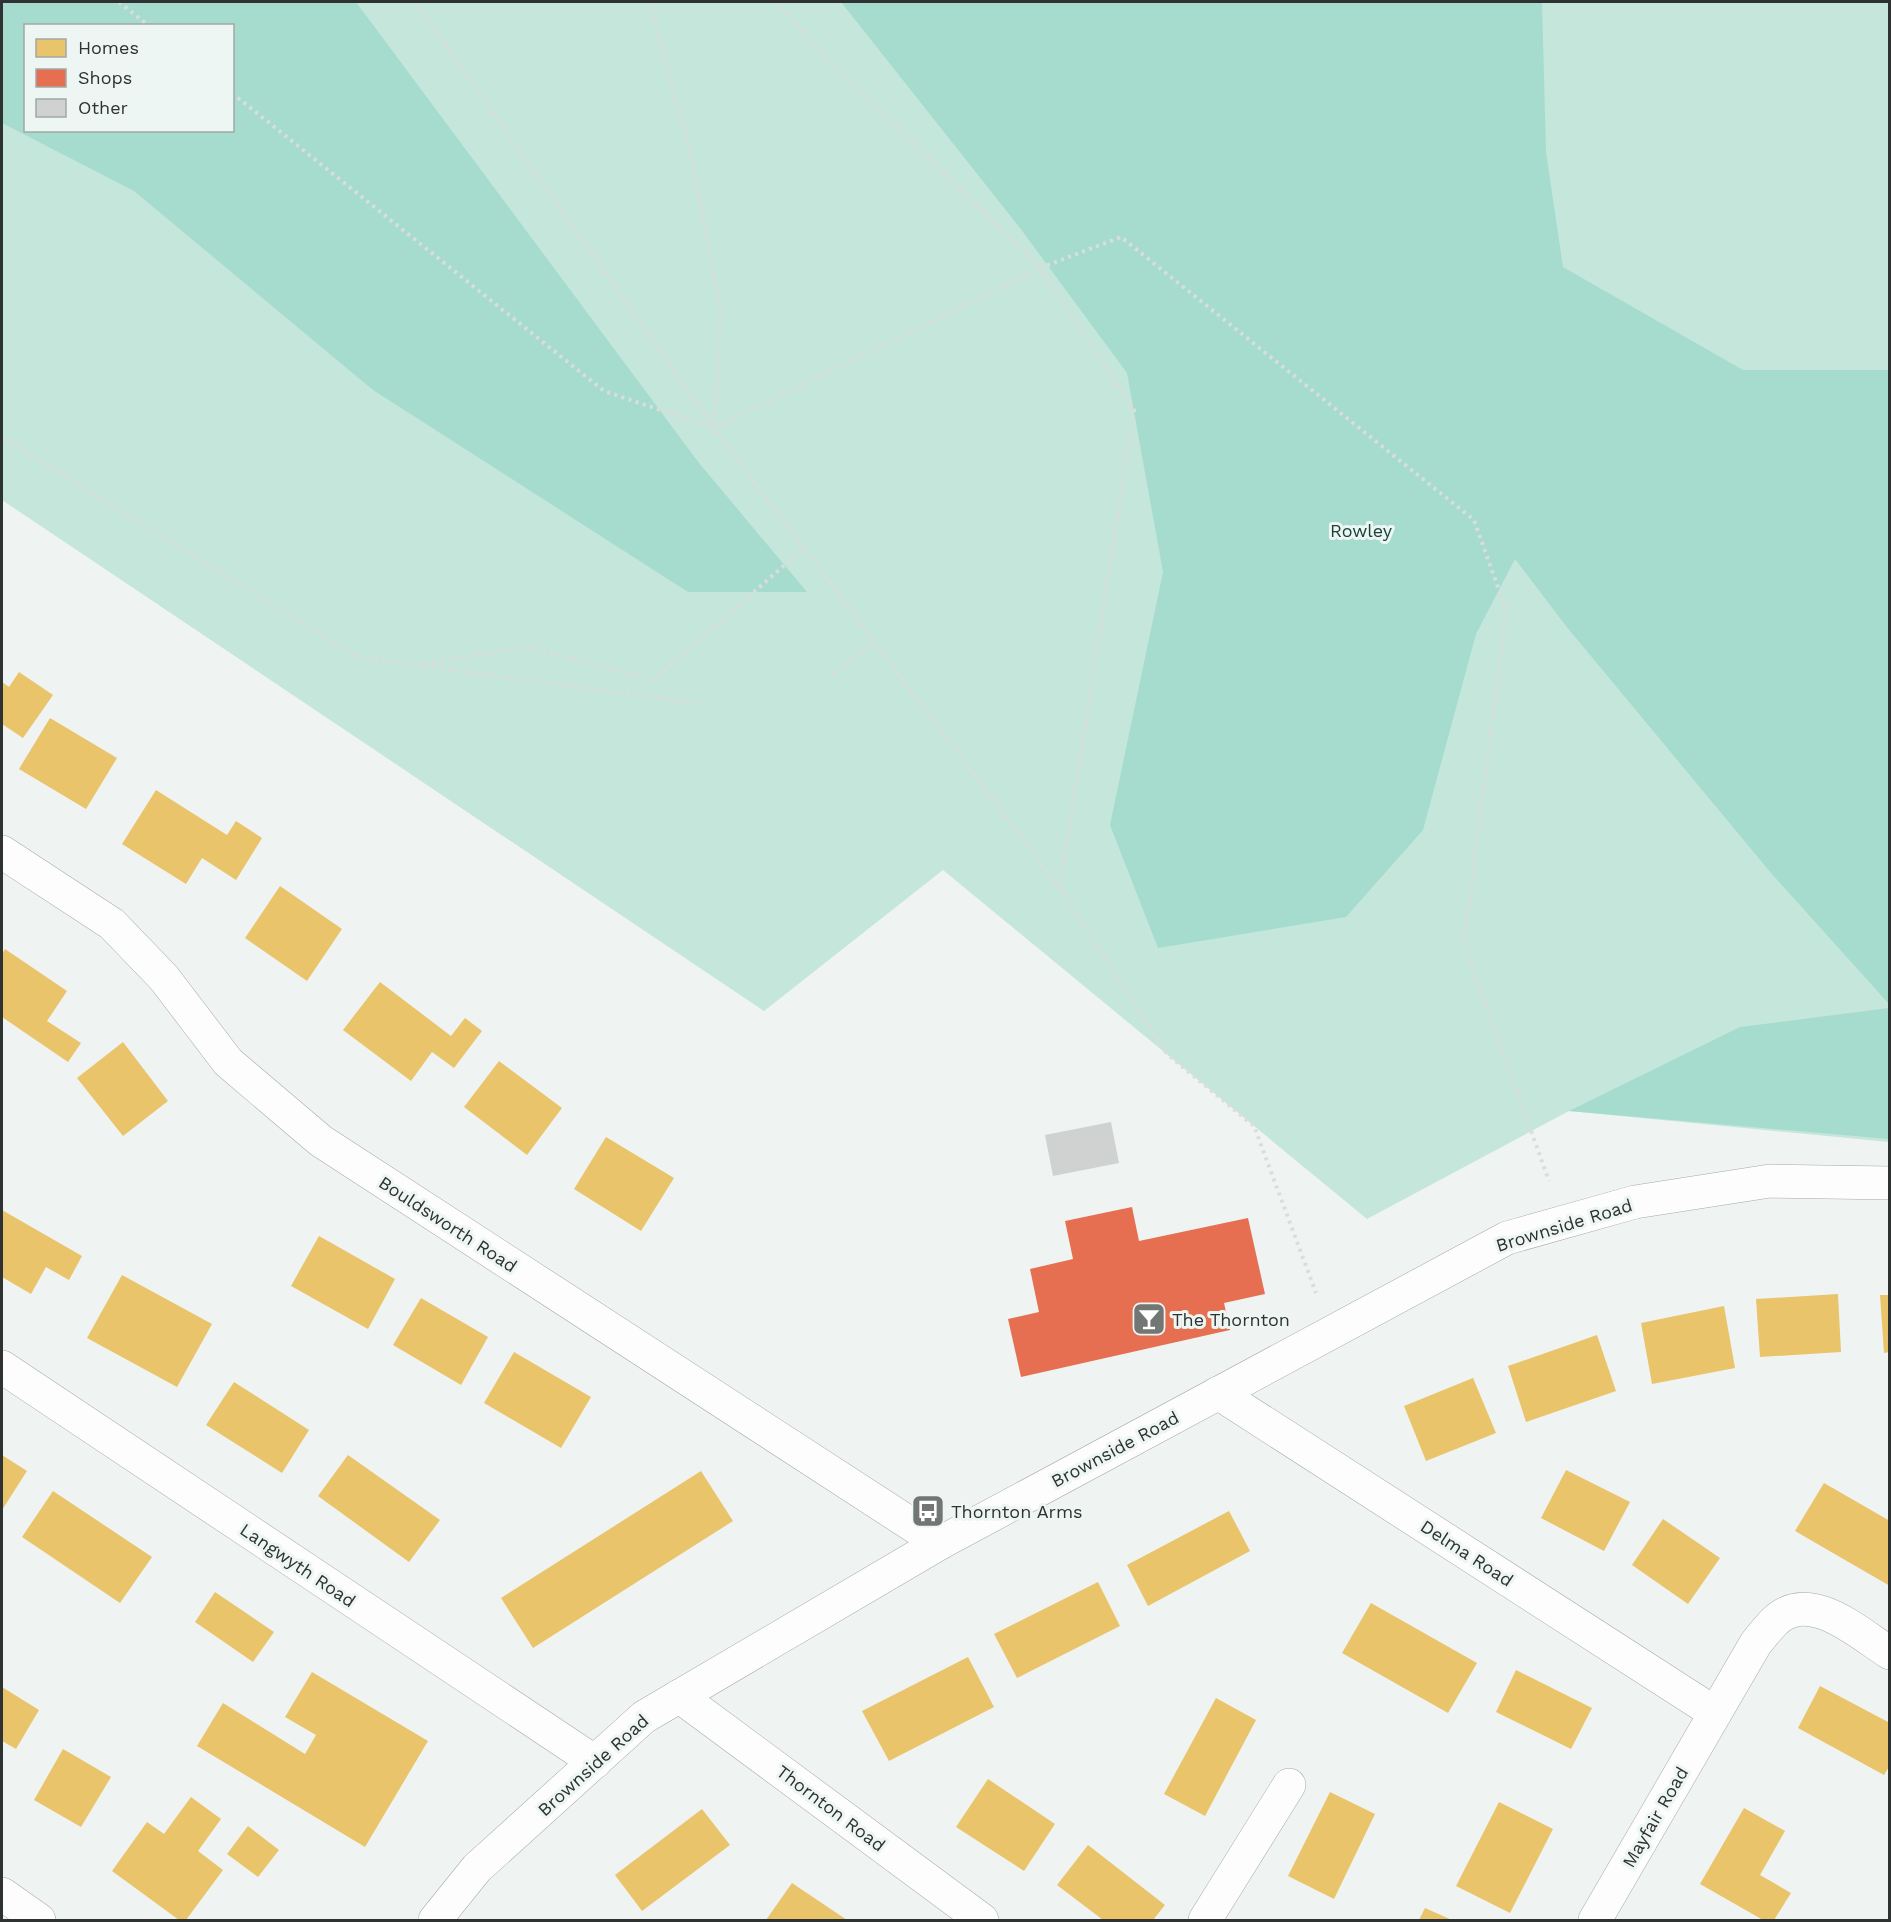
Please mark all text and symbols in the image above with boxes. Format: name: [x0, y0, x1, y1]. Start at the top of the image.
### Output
legend: [24, 24, 234, 132]
text: Homes: [78, 37, 139, 58]
text: Shops: [78, 67, 132, 88]
text: Other: [78, 97, 128, 118]
park label: Rowley: [1330, 520, 1393, 541]
street label: Bouldsworth Road: [375, 1171, 521, 1277]
street label: Brownside Road: [1493, 1194, 1635, 1256]
bar icon: The Thornton: [1131, 1301, 1167, 1337]
place label: The Thornton: [1172, 1309, 1290, 1330]
street label: Brownside Road: [1048, 1407, 1182, 1491]
bus stop icon: Thornton Arms: [910, 1493, 946, 1529]
place label: Thornton Arms: [951, 1501, 1083, 1522]
street label: Delma Road: [1417, 1515, 1517, 1591]
street label: Langwyth Road: [236, 1519, 360, 1611]
street label: Brownside Road: [533, 1710, 653, 1820]
street label: Thornton Road: [773, 1760, 889, 1856]
street label: Mayfair Road: [1618, 1763, 1692, 1871]

